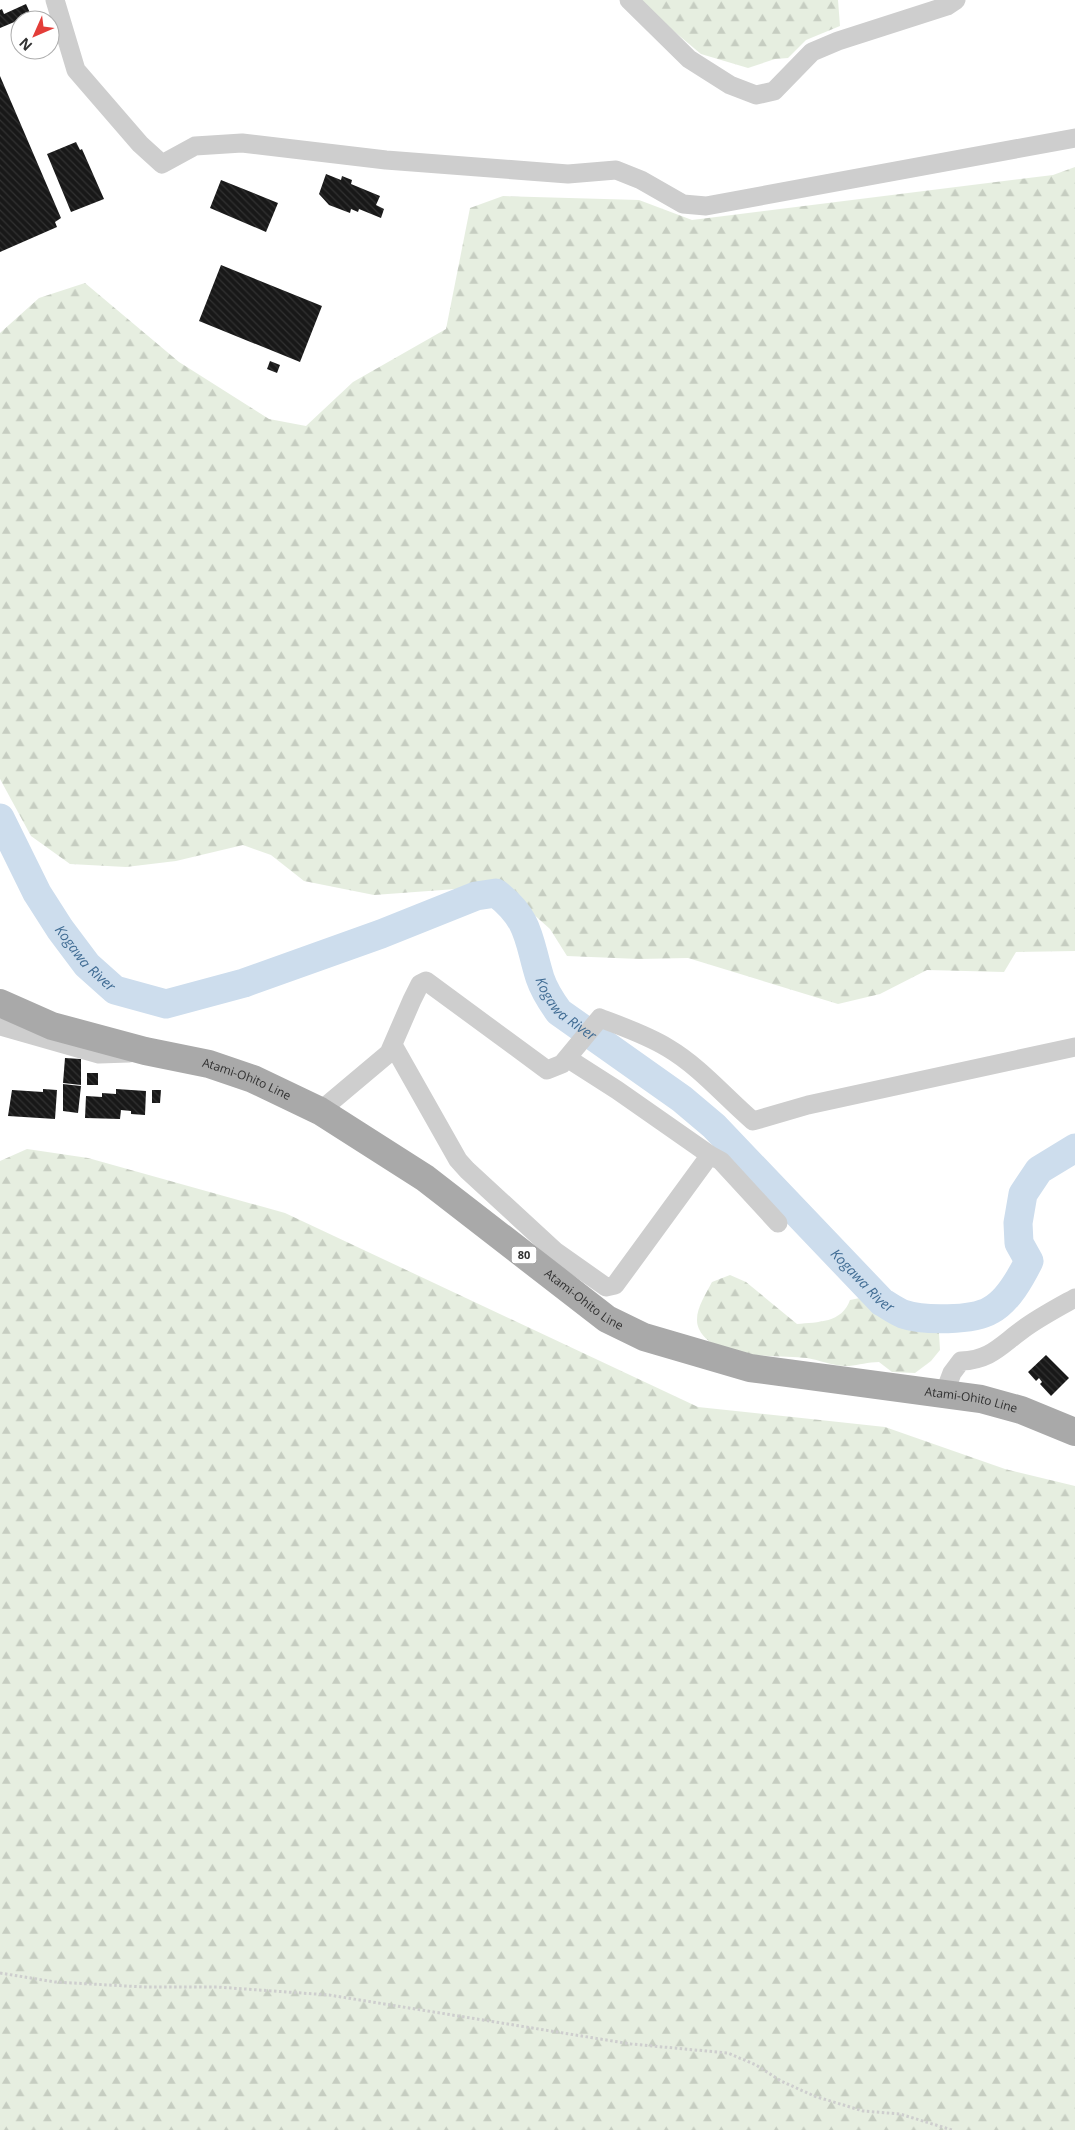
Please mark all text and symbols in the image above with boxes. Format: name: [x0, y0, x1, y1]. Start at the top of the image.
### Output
north arrow: [10, 10, 60, 60]
text: N: [15, 34, 36, 55]
water label: Kogawa River: [51, 921, 120, 995]
water label: Kogawa River: [531, 974, 601, 1045]
street label: Atami-Ohito Line: [201, 1054, 294, 1104]
water label: Kogawa River: [827, 1244, 899, 1317]
road number: 80: [512, 1246, 536, 1264]
street label: Atami-Ohito Line: [541, 1265, 627, 1334]
street label: Atami-Ohito Line: [924, 1383, 1020, 1417]

